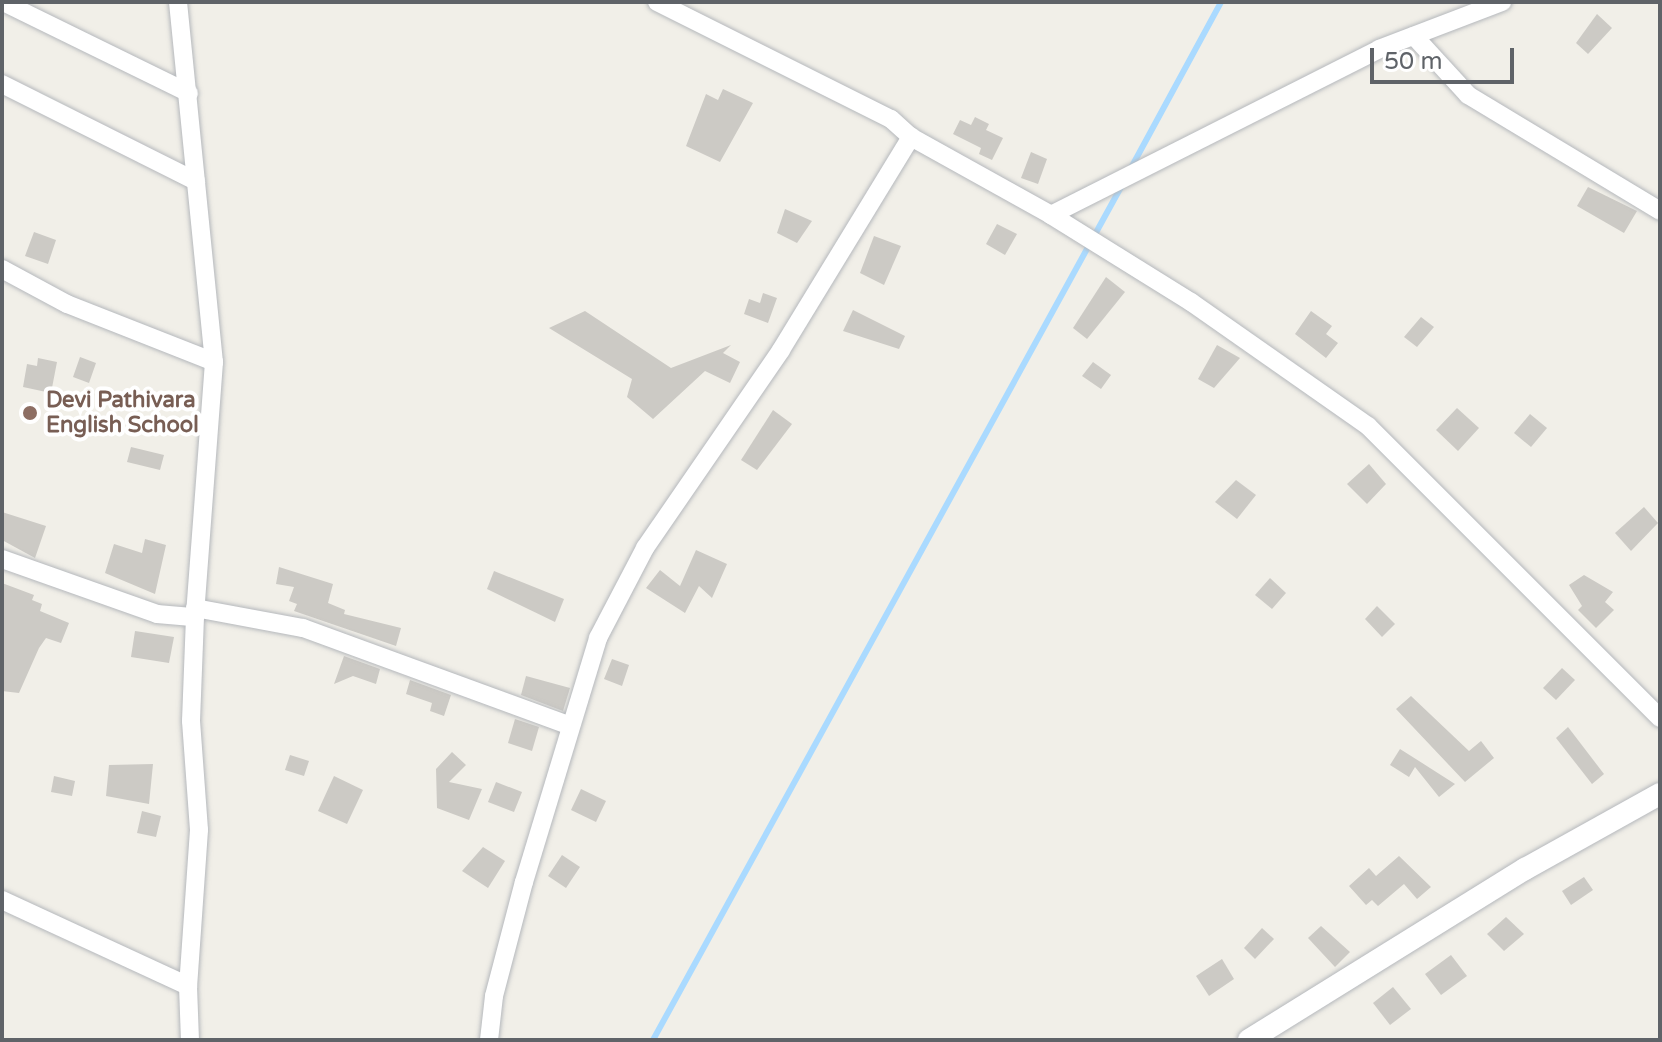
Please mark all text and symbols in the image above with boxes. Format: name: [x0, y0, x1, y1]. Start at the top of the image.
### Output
scale bar: [1374, 32, 1518, 82]
text: 50 m: [1384, 47, 1442, 76]
place label: Devi Pathivara English School: [46, 387, 199, 438]
marker: Devi Pathivara English School: [21, 404, 39, 422]

